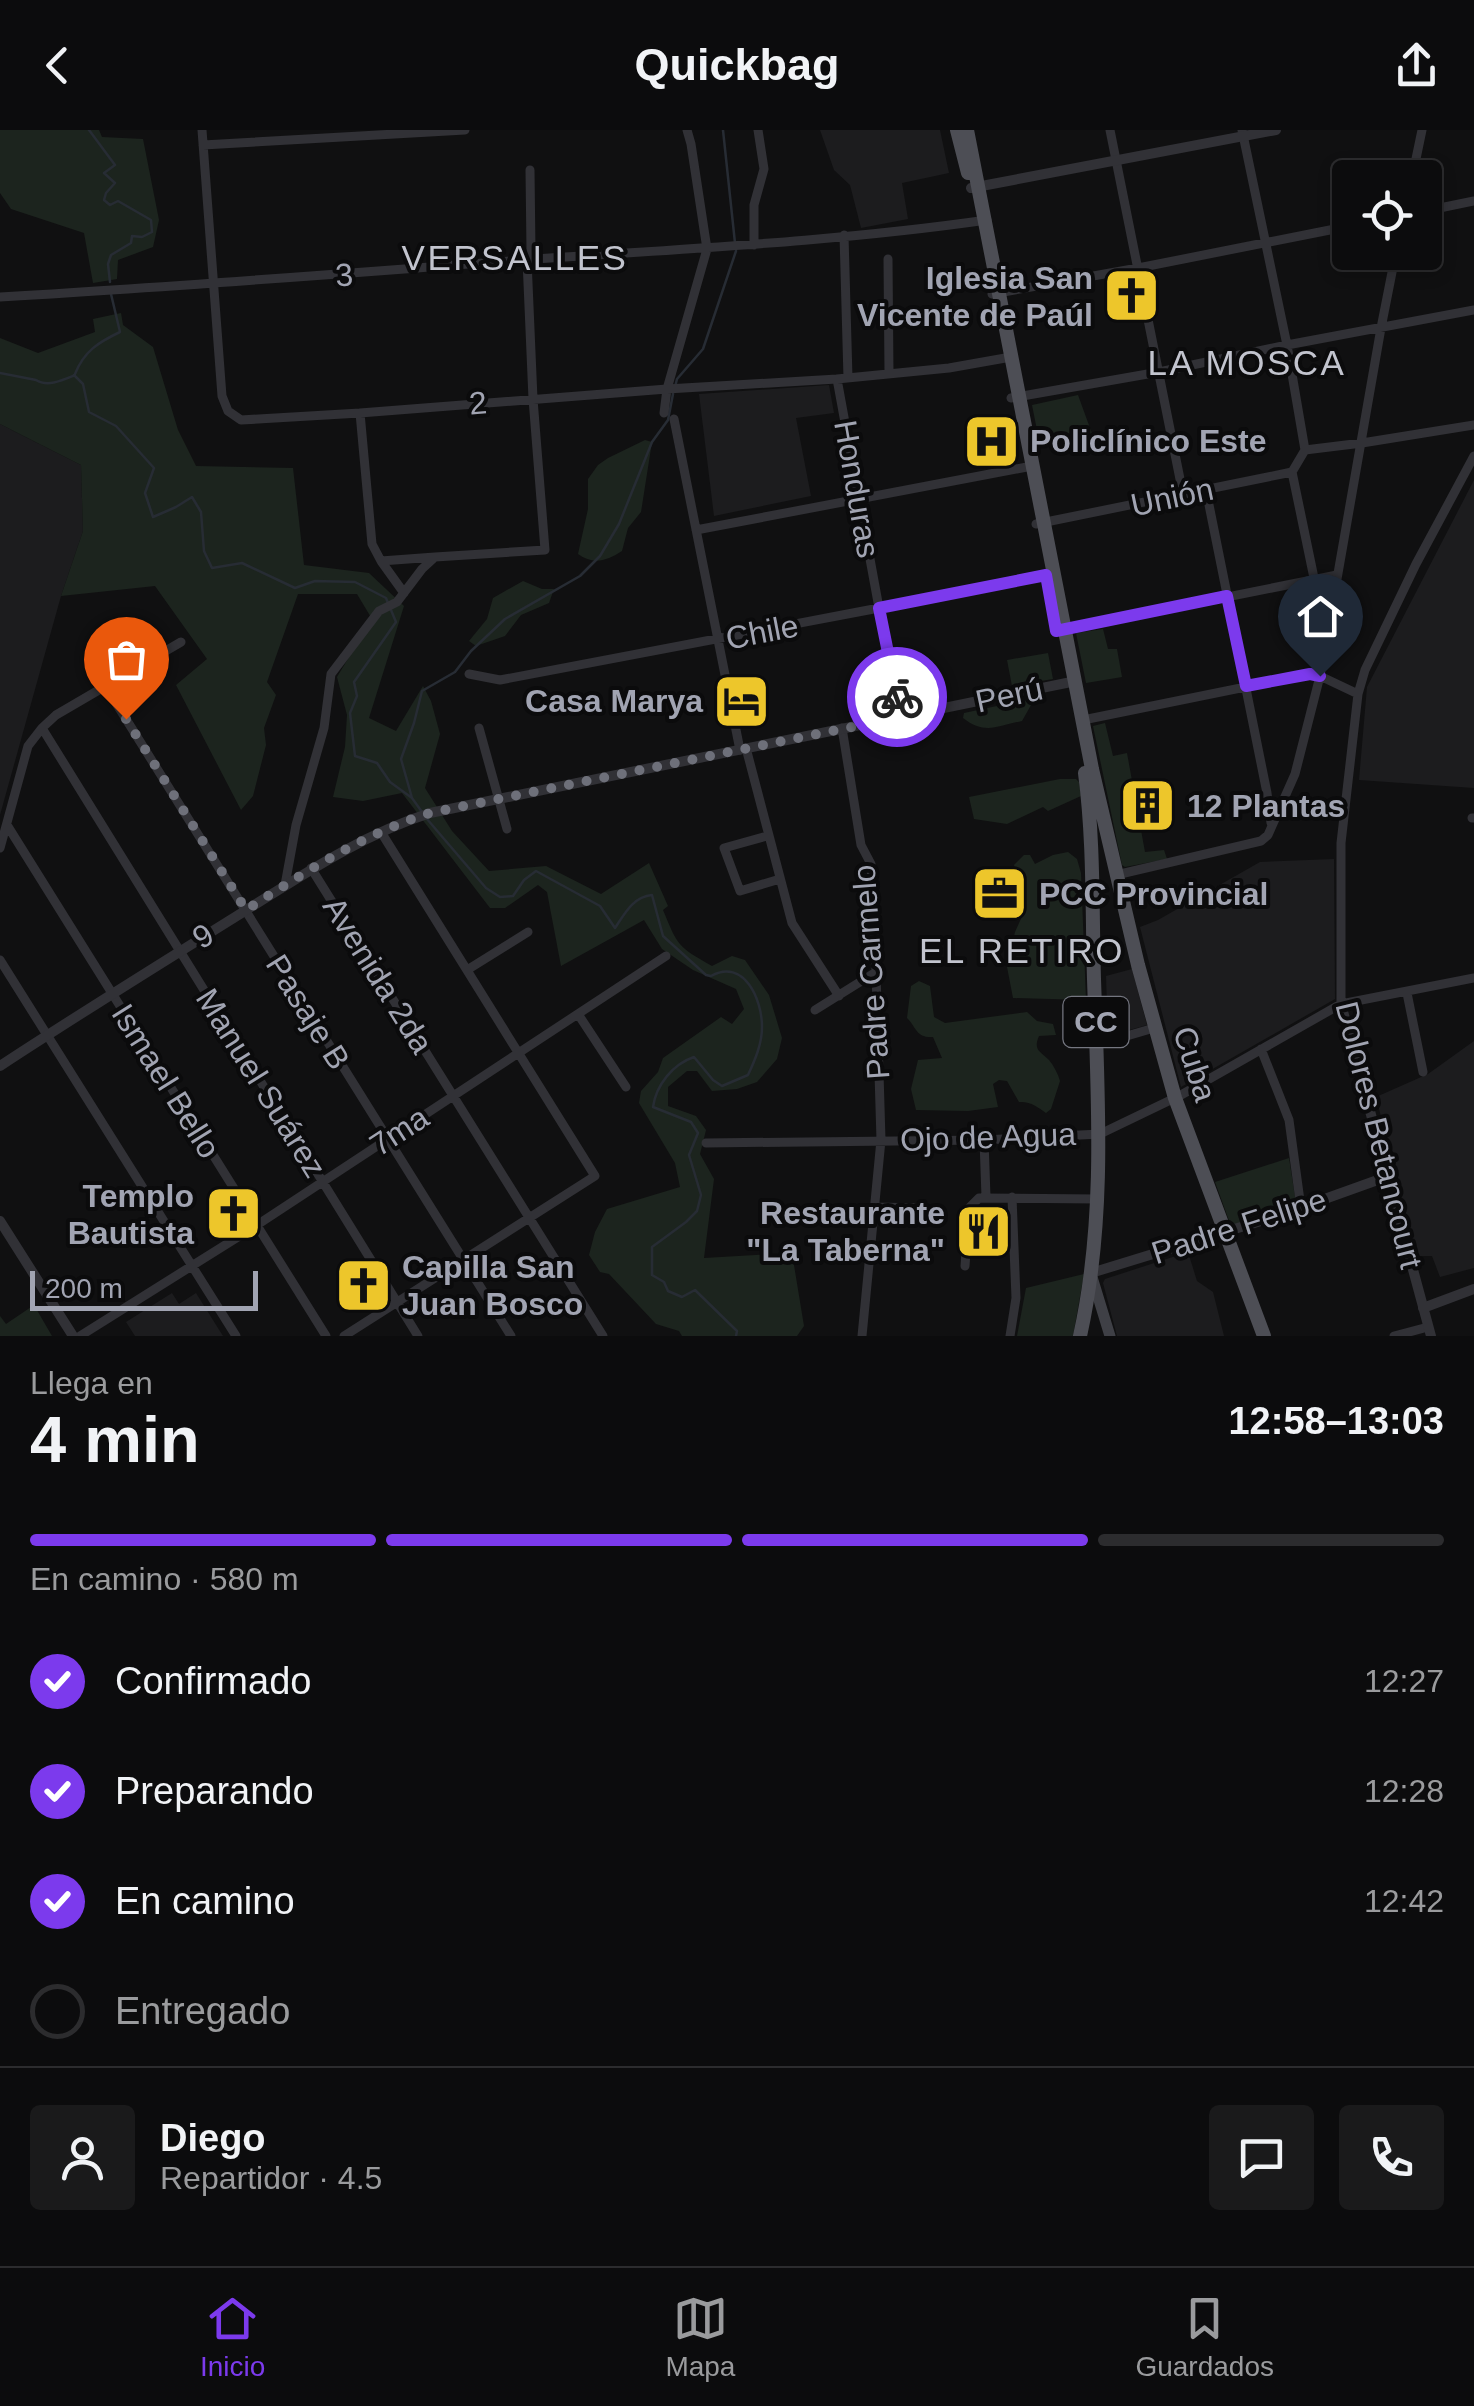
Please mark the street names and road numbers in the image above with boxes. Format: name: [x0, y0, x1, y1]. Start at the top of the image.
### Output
street label: 3: [334, 256, 354, 294]
street label: 2: [468, 384, 488, 422]
street label: Honduras: [827, 418, 887, 560]
street label: Unión: [1127, 471, 1217, 523]
street label: Chile: [723, 607, 801, 657]
street label: Perú: [972, 670, 1046, 720]
street label: Padre Carmelo: [846, 863, 896, 1081]
street label: Avenida 2da: [316, 890, 440, 1060]
street label: 9: [186, 916, 220, 956]
street label: Pasaje B: [259, 948, 357, 1076]
street label: Manuel Suárez: [189, 982, 333, 1184]
road number: CC: [1064, 997, 1128, 1047]
street label: Ismael Bello: [105, 998, 227, 1164]
street label: Dolores Betancourt: [1328, 998, 1430, 1272]
street label: Cuba: [1166, 1022, 1224, 1106]
street label: 7ma: [363, 1099, 435, 1163]
street label: Ojo de Agua: [899, 1116, 1077, 1158]
street label: Padre Felipe: [1147, 1181, 1331, 1271]

